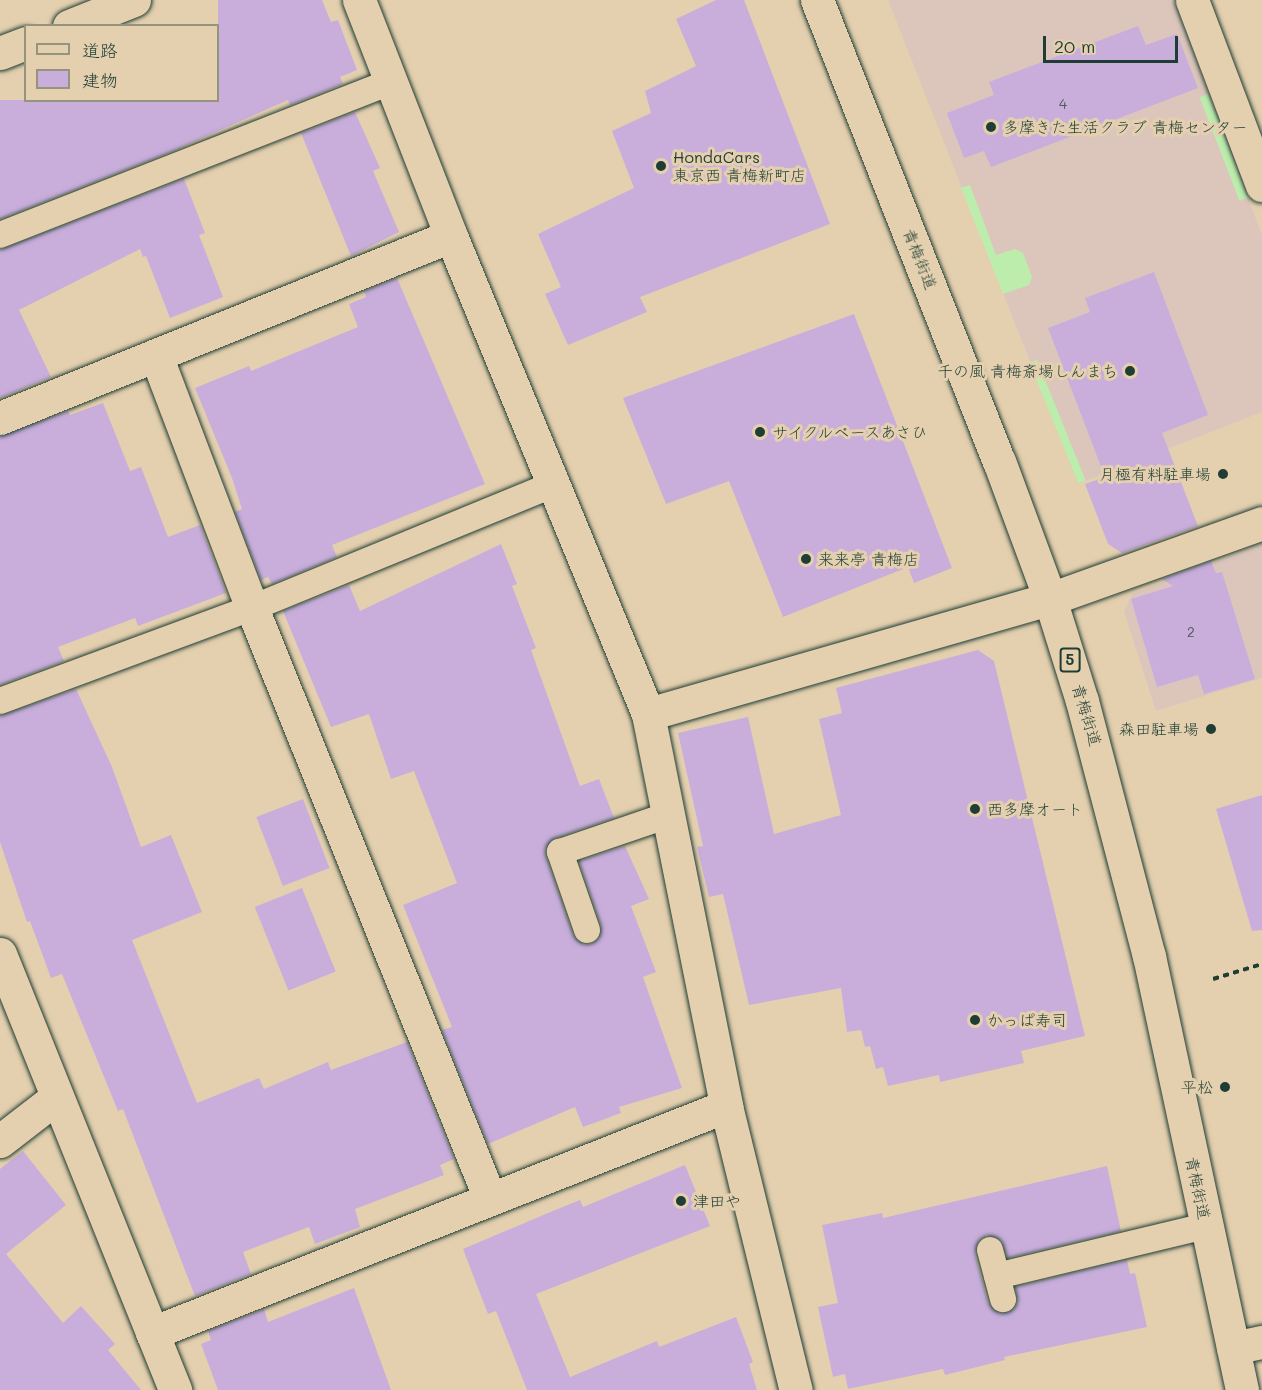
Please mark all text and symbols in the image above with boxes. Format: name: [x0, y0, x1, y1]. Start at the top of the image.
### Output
legend: [24, 24, 219, 102]
scale bar: [1046, 24, 1181, 62]
text: 20 m: [1054, 34, 1095, 58]
text: 道路: [82, 38, 118, 62]
text: 建物: [82, 68, 118, 92]
house number: 4: [1059, 96, 1067, 112]
place label: 多摩きた生活クラブ 青梅センター: [1003, 117, 1248, 137]
marker: 多摩きた生活クラブ 青梅センター: [984, 120, 998, 134]
place label: HondaCars 東京西 青梅新町店: [673, 147, 806, 185]
marker: HondaCars 東京西 青梅新町店: [654, 159, 668, 173]
street label: 青梅街道: [899, 226, 941, 292]
place label: 千の風 青梅斎場しんまち: [937, 361, 1118, 381]
marker: 千の風 青梅斎場しんまち: [1123, 364, 1137, 378]
place label: サイクルベースあさひ: [772, 422, 932, 442]
marker: サイクルベースあさひ: [753, 425, 767, 439]
place label: 月極有料駐車場: [1099, 464, 1211, 484]
marker: 月極有料駐車場: [1216, 467, 1230, 481]
place label: 来来亭 青梅店: [818, 549, 919, 569]
marker: 来来亭 青梅店: [799, 552, 813, 566]
house number: 2: [1187, 624, 1195, 640]
road number: 5: [1060, 648, 1080, 672]
street label: 青梅街道: [1068, 682, 1106, 748]
place label: 森田駐車場: [1119, 719, 1199, 739]
marker: 森田駐車場: [1204, 722, 1218, 736]
place label: 西多摩オート: [987, 799, 1083, 819]
marker: 西多摩オート: [968, 802, 982, 816]
place label: かっぱ寿司: [987, 1010, 1067, 1030]
marker: かっぱ寿司: [968, 1013, 982, 1027]
place label: 平松: [1181, 1077, 1213, 1097]
marker: 平松: [1218, 1080, 1232, 1094]
street label: 青梅街道: [1182, 1155, 1214, 1221]
place label: 津田や: [693, 1191, 741, 1211]
marker: 津田や: [674, 1194, 688, 1208]

